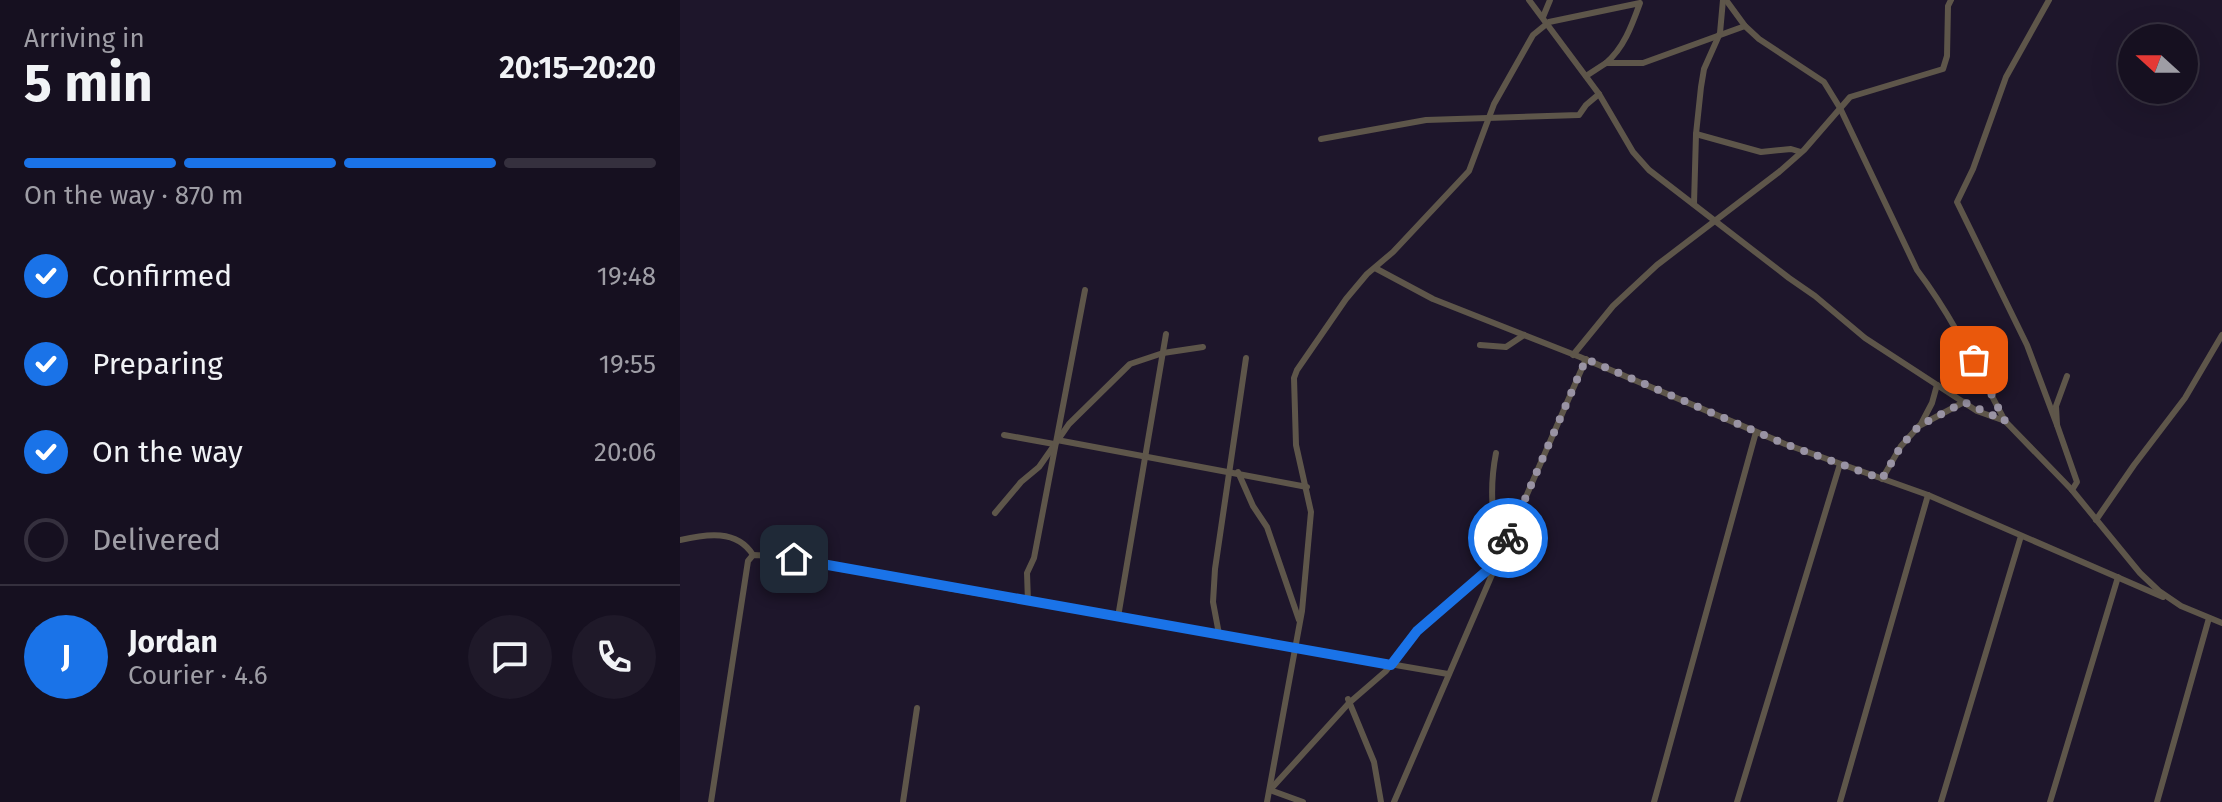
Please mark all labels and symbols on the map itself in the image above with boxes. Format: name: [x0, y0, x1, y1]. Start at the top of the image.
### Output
north arrow: [2118, 24, 2198, 104]
pin: [1940, 326, 2008, 394]
courier: [1468, 498, 1548, 578]
pin: [760, 525, 828, 593]

